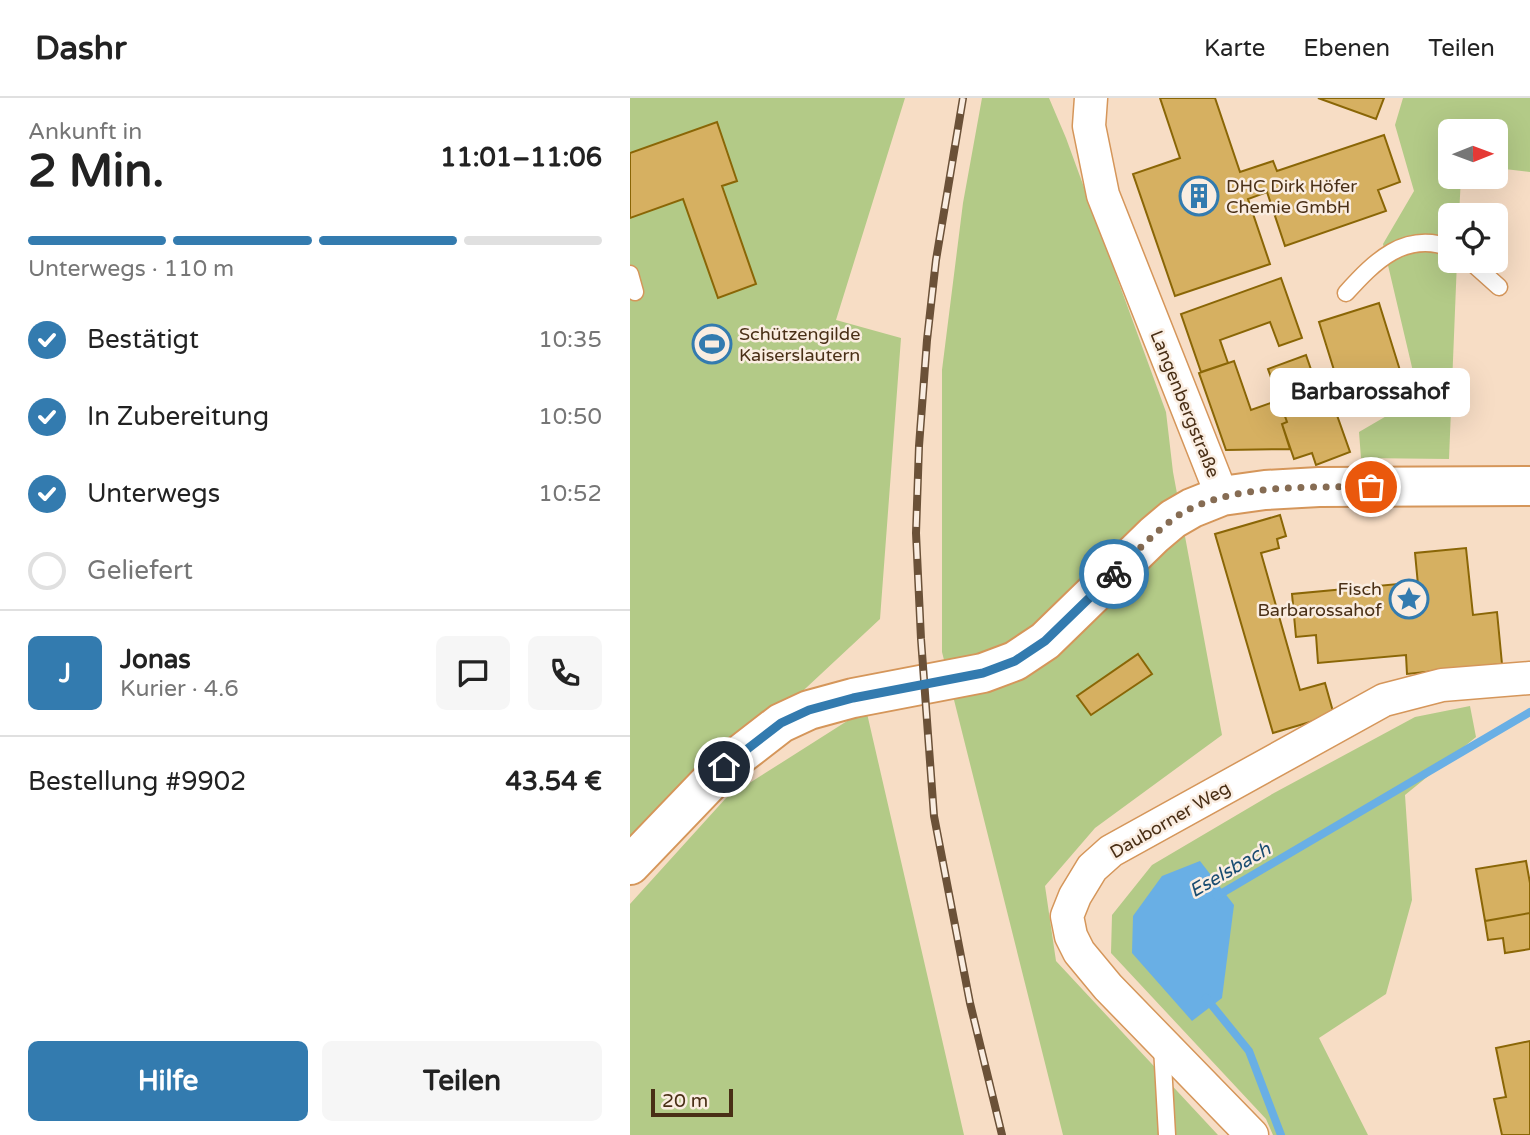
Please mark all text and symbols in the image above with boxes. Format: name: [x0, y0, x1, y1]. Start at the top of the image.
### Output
text: Dashr: [35, 29, 127, 68]
text: Karte: [1204, 34, 1265, 63]
text: Ebenen: [1303, 34, 1390, 63]
text: Teilen: [1428, 34, 1495, 63]
text: Ankunft in: [28, 118, 142, 146]
north arrow: [1438, 119, 1508, 189]
map controls: [1438, 119, 1508, 273]
text: 11:01–11:06: [440, 142, 602, 173]
text: 2 Min.: [28, 144, 164, 199]
building icon: DHC Dirk Höfer Chemie GmbH: [1178, 175, 1220, 217]
place label: DHC Dirk Höfer Chemie GmbH: [1226, 175, 1357, 218]
button: locate: [1438, 203, 1508, 273]
text: Unterwegs · 110 m: [28, 255, 234, 283]
icon: check: [28, 321, 66, 359]
sports icon: Schützengilde Kaiserslautern: [691, 323, 733, 365]
place label: Schützengilde Kaiserslautern: [739, 323, 860, 366]
text: Bestätigt: [87, 324, 199, 355]
text: 10:35: [538, 326, 602, 354]
street label: Langenbergstraße: [1145, 327, 1225, 481]
callout: Barbarossahof: [1271, 368, 1471, 417]
text: Barbarossahof: [1290, 378, 1450, 406]
icon: check: [28, 398, 66, 436]
text: In Zubereitung: [87, 401, 269, 432]
text: 10:50: [538, 403, 602, 431]
pin: [1341, 457, 1401, 517]
icon: bag: [1352, 468, 1390, 506]
icon: check: [28, 475, 66, 513]
text: Unterwegs: [87, 478, 220, 509]
text: 10:52: [538, 480, 602, 508]
courier: [1079, 539, 1149, 609]
text: Geliefert: [87, 555, 193, 586]
icon: bike: [1095, 555, 1133, 593]
place label: Fisch Barbarossahof: [1257, 578, 1382, 621]
place icon: Fisch Barbarossahof: [1388, 578, 1430, 620]
button: chat: [436, 636, 510, 710]
button: phone: [528, 636, 602, 710]
text: Jonas: [120, 644, 191, 675]
text: J: [59, 658, 71, 689]
text: Kurier · 4.6: [120, 675, 239, 703]
pin: [694, 737, 754, 797]
icon: home: [705, 748, 743, 786]
text: Bestellung #9902: [28, 766, 246, 797]
text: 43.54 €: [505, 766, 602, 797]
street label: Dauborner Weg: [1106, 777, 1234, 863]
water label: Eselsbach: [1185, 838, 1275, 902]
button: Hilfe: [28, 1041, 308, 1121]
button: Teilen: [322, 1041, 602, 1121]
scale bar: [651, 1086, 733, 1118]
text: 20 m: [662, 1090, 708, 1112]

